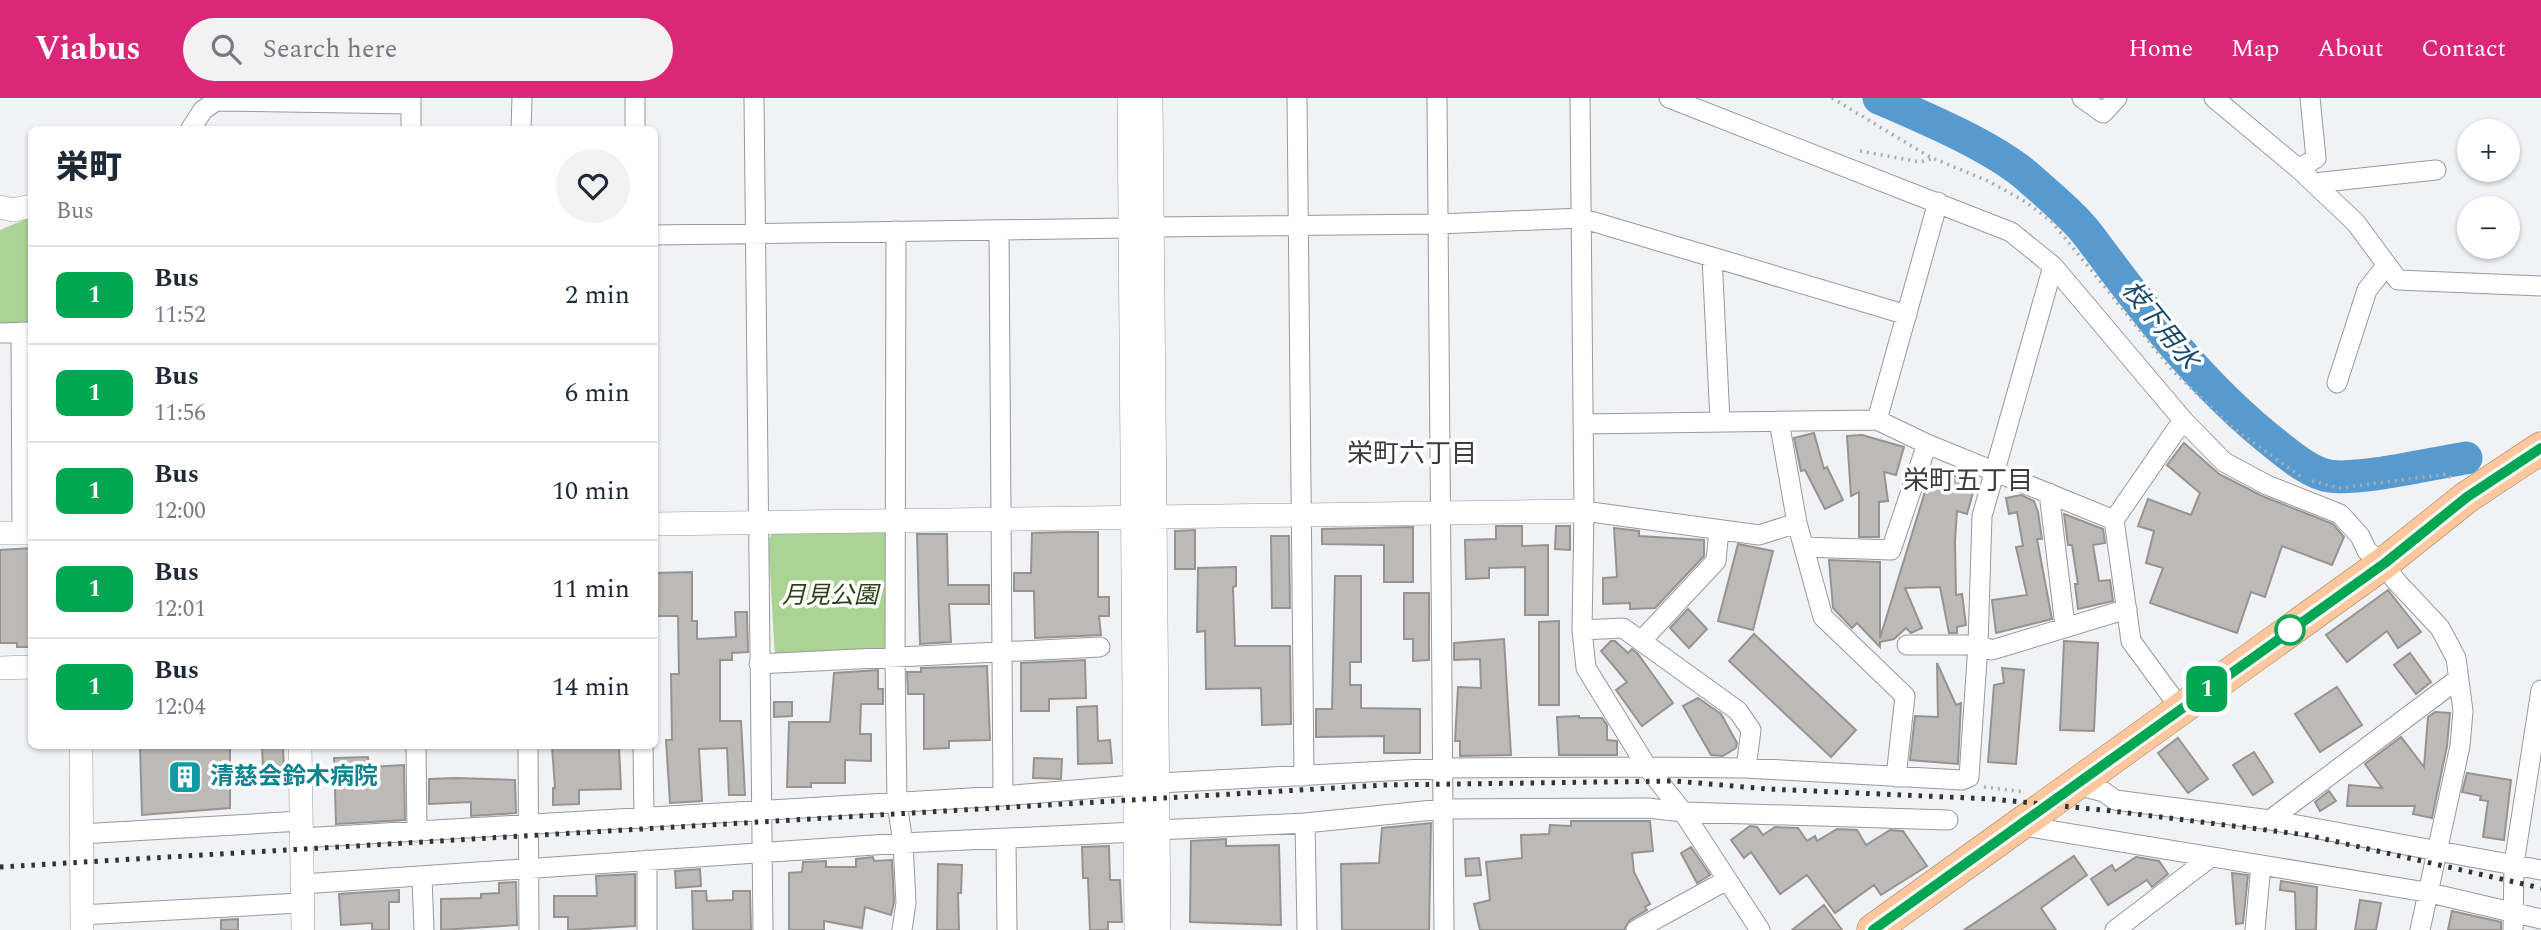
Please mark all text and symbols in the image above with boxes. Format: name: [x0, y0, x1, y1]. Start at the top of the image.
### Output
search box: [183, 18, 673, 81]
text: Viabus: [35, 24, 141, 74]
text: Search here: [263, 29, 397, 69]
icon: search: [207, 30, 245, 68]
text: Home: [2128, 31, 2193, 67]
text: Map: [2231, 31, 2279, 67]
text: About: [2317, 31, 2383, 67]
text: Contact: [2421, 31, 2506, 67]
map controls: [2457, 119, 2520, 259]
button: +: [2457, 119, 2520, 182]
text: 栄町: [56, 143, 122, 193]
button: heart: [556, 149, 630, 223]
text: Bus: [56, 194, 94, 229]
button: −: [2457, 196, 2520, 259]
text: Bus: [154, 258, 199, 298]
water label: 枝下用水: [2112, 272, 2210, 380]
text: 2 min: [565, 275, 630, 315]
text: 1: [88, 277, 101, 313]
text: 11:52: [154, 298, 206, 333]
text: Bus: [154, 356, 199, 396]
text: 6 min: [565, 373, 630, 413]
text: 1: [88, 375, 101, 411]
text: 11:56: [154, 396, 206, 431]
district label: 栄町六丁目: [1347, 434, 1477, 474]
text: Bus: [154, 454, 199, 494]
district label: 栄町五丁目: [1903, 461, 2033, 501]
text: 10 min: [552, 471, 630, 511]
text: 1: [88, 473, 101, 509]
text: 12:00: [154, 494, 206, 529]
text: Bus: [154, 552, 199, 592]
text: 11 min: [552, 569, 630, 609]
text: 1: [88, 571, 101, 607]
park label: 月見公園: [782, 578, 881, 614]
text: 12:01: [154, 592, 206, 627]
unlabelled marker: [2275, 615, 2305, 645]
text: Bus: [154, 650, 199, 690]
line badge: 1: [2184, 666, 2230, 712]
text: 14 min: [552, 667, 630, 707]
text: 1: [88, 669, 101, 705]
text: 1: [2200, 671, 2214, 707]
text: 12:04: [154, 690, 206, 725]
building icon: 清慈会鈴木病院: [166, 758, 204, 796]
place label: 清慈会鈴木病院: [210, 759, 378, 795]

